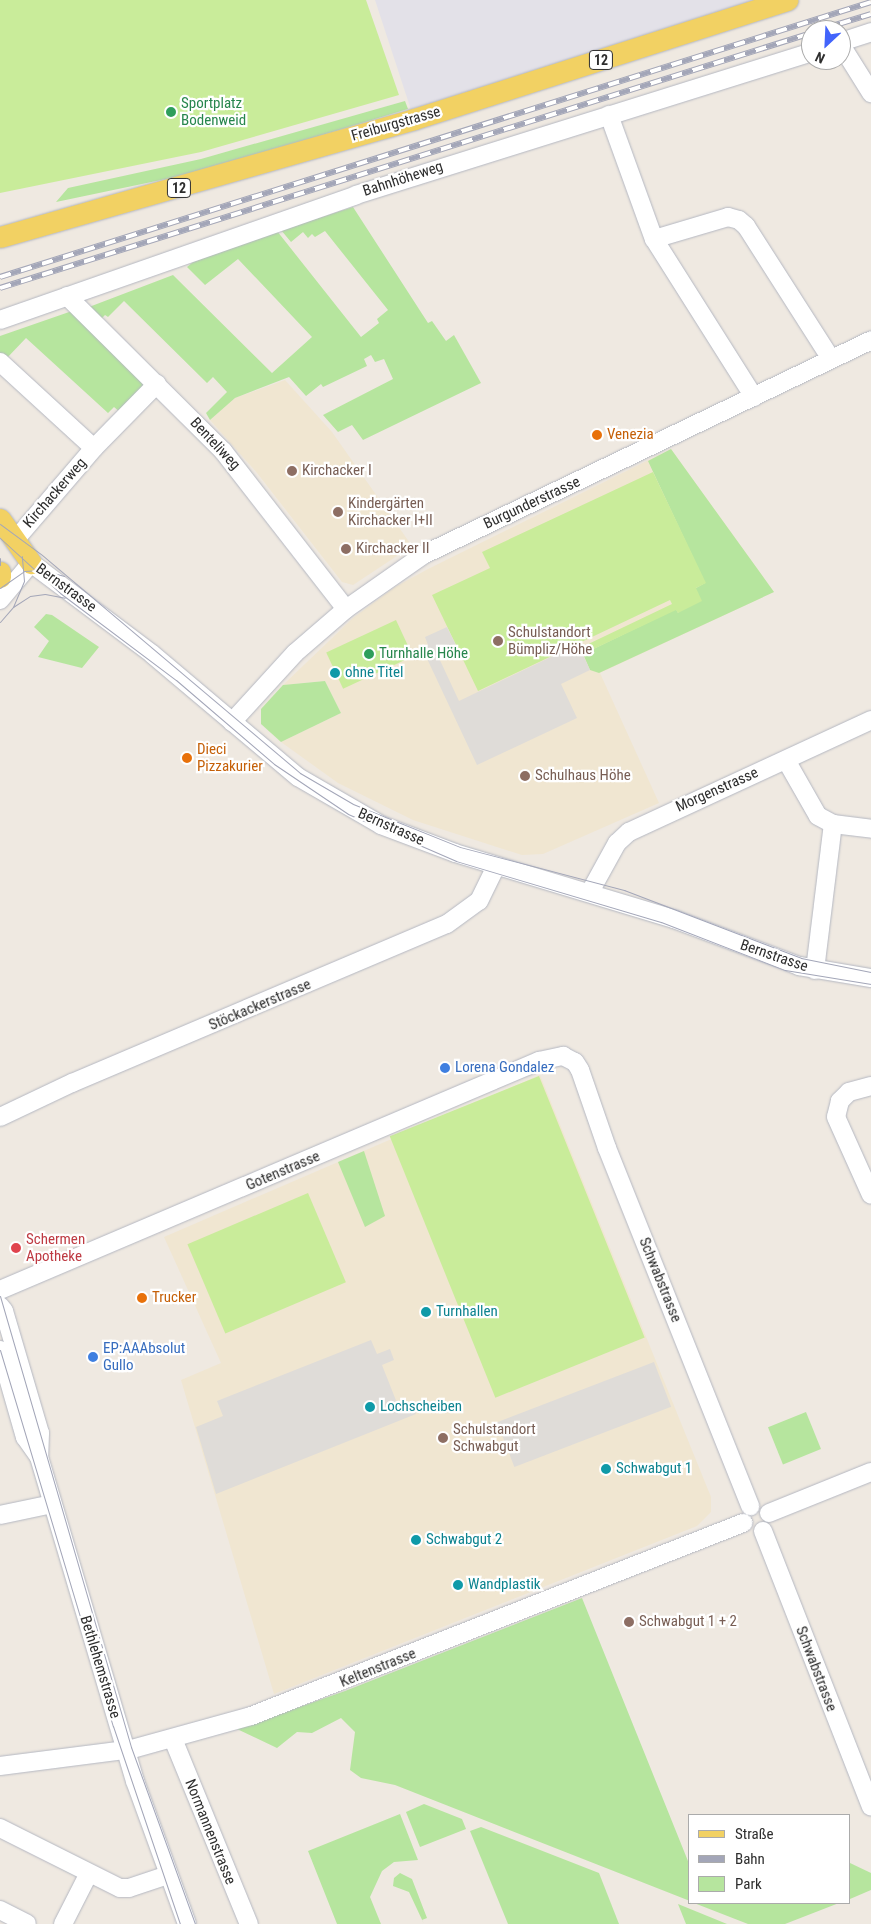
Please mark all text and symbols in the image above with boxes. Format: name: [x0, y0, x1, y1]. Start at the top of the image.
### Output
north arrow: [801, 20, 851, 70]
road number: 12: [588, 48, 614, 72]
text: N: [813, 49, 827, 67]
place label: Sportplatz Bodenweid: [181, 94, 246, 129]
street label: Freiburgstrasse: [349, 103, 443, 145]
marker: Sportplatz Bodenweid: [165, 106, 177, 118]
street label: Bahnhöheweg: [361, 158, 445, 200]
road number: 12: [166, 177, 192, 200]
street label: Benteliweg: [186, 414, 244, 474]
place label: Venezia: [607, 426, 654, 444]
marker: Venezia: [591, 429, 603, 441]
street label: Kirchackerweg: [20, 454, 90, 532]
place label: Kirchacker I: [302, 462, 372, 480]
marker: Kirchacker I: [286, 465, 298, 477]
street label: Burgunderstrasse: [481, 473, 583, 533]
place label: Kindergärten Kirchacker I+II: [348, 494, 433, 529]
marker: Kindergärten Kirchacker I+II: [332, 506, 344, 518]
place label: Kirchacker II: [356, 540, 429, 558]
marker: Kirchacker II: [340, 543, 352, 555]
street label: Bernstrasse: [32, 560, 100, 616]
place label: Schulstandort Bümpliz/Höhe: [508, 623, 592, 658]
marker: Schulstandort Bümpliz/Höhe: [492, 635, 504, 647]
place label: Turnhalle Höhe: [379, 645, 468, 663]
marker: Turnhalle Höhe: [363, 648, 375, 660]
place label: ohne Titel: [345, 664, 404, 682]
marker: ohne Titel: [329, 667, 341, 679]
place label: Dieci Pizzakurier: [197, 740, 263, 775]
marker: Dieci Pizzakurier: [181, 752, 193, 764]
street label: Morgenstrasse: [673, 764, 761, 816]
place label: Schulhaus Höhe: [535, 767, 631, 785]
marker: Schulhaus Höhe: [519, 770, 531, 782]
street label: Bernstrasse: [355, 804, 427, 850]
street label: Bernstrasse: [738, 936, 810, 976]
street label: Stöckackerstrasse: [206, 975, 314, 1035]
place label: Lorena Gondalez: [455, 1059, 554, 1077]
marker: Lorena Gondalez: [439, 1062, 451, 1074]
street label: Gotenstrasse: [243, 1147, 323, 1195]
place label: Schermen Apotheke: [26, 1230, 85, 1265]
street label: Schwabstrasse: [635, 1235, 685, 1325]
marker: Schermen Apotheke: [10, 1242, 22, 1254]
place label: Trucker: [152, 1289, 196, 1307]
marker: Trucker: [136, 1292, 148, 1304]
place label: Turnhallen: [436, 1303, 498, 1321]
marker: Turnhallen: [420, 1306, 432, 1318]
place label: EP:AAAbsolut Gullo: [103, 1339, 185, 1374]
marker: EP:AAAbsolut Gullo: [87, 1351, 99, 1363]
place label: Lochscheiben: [380, 1398, 462, 1416]
marker: Lochscheiben: [364, 1401, 376, 1413]
place label: Schulstandort Schwabgut: [453, 1420, 536, 1455]
marker: Schulstandort Schwabgut: [437, 1432, 449, 1444]
place label: Schwabgut 1: [616, 1460, 692, 1478]
marker: Schwabgut 1: [600, 1463, 612, 1475]
place label: Schwabgut 2: [426, 1531, 502, 1549]
marker: Schwabgut 2: [410, 1534, 422, 1546]
place label: Wandplastik: [468, 1576, 541, 1594]
marker: Wandplastik: [452, 1579, 464, 1591]
street label: Bethlehemstrasse: [76, 1613, 124, 1721]
place label: Schwabgut 1 + 2: [639, 1613, 737, 1631]
marker: Schwabgut 1 + 2: [623, 1616, 635, 1628]
street label: Schwabstrasse: [792, 1624, 840, 1714]
street label: Keltenstrasse: [337, 1645, 419, 1691]
street label: Normannenstrasse: [181, 1777, 239, 1887]
legend: [688, 1814, 851, 1904]
text: Straße: [735, 1825, 774, 1843]
text: Bahn: [735, 1850, 765, 1868]
text: Park: [735, 1875, 762, 1893]

